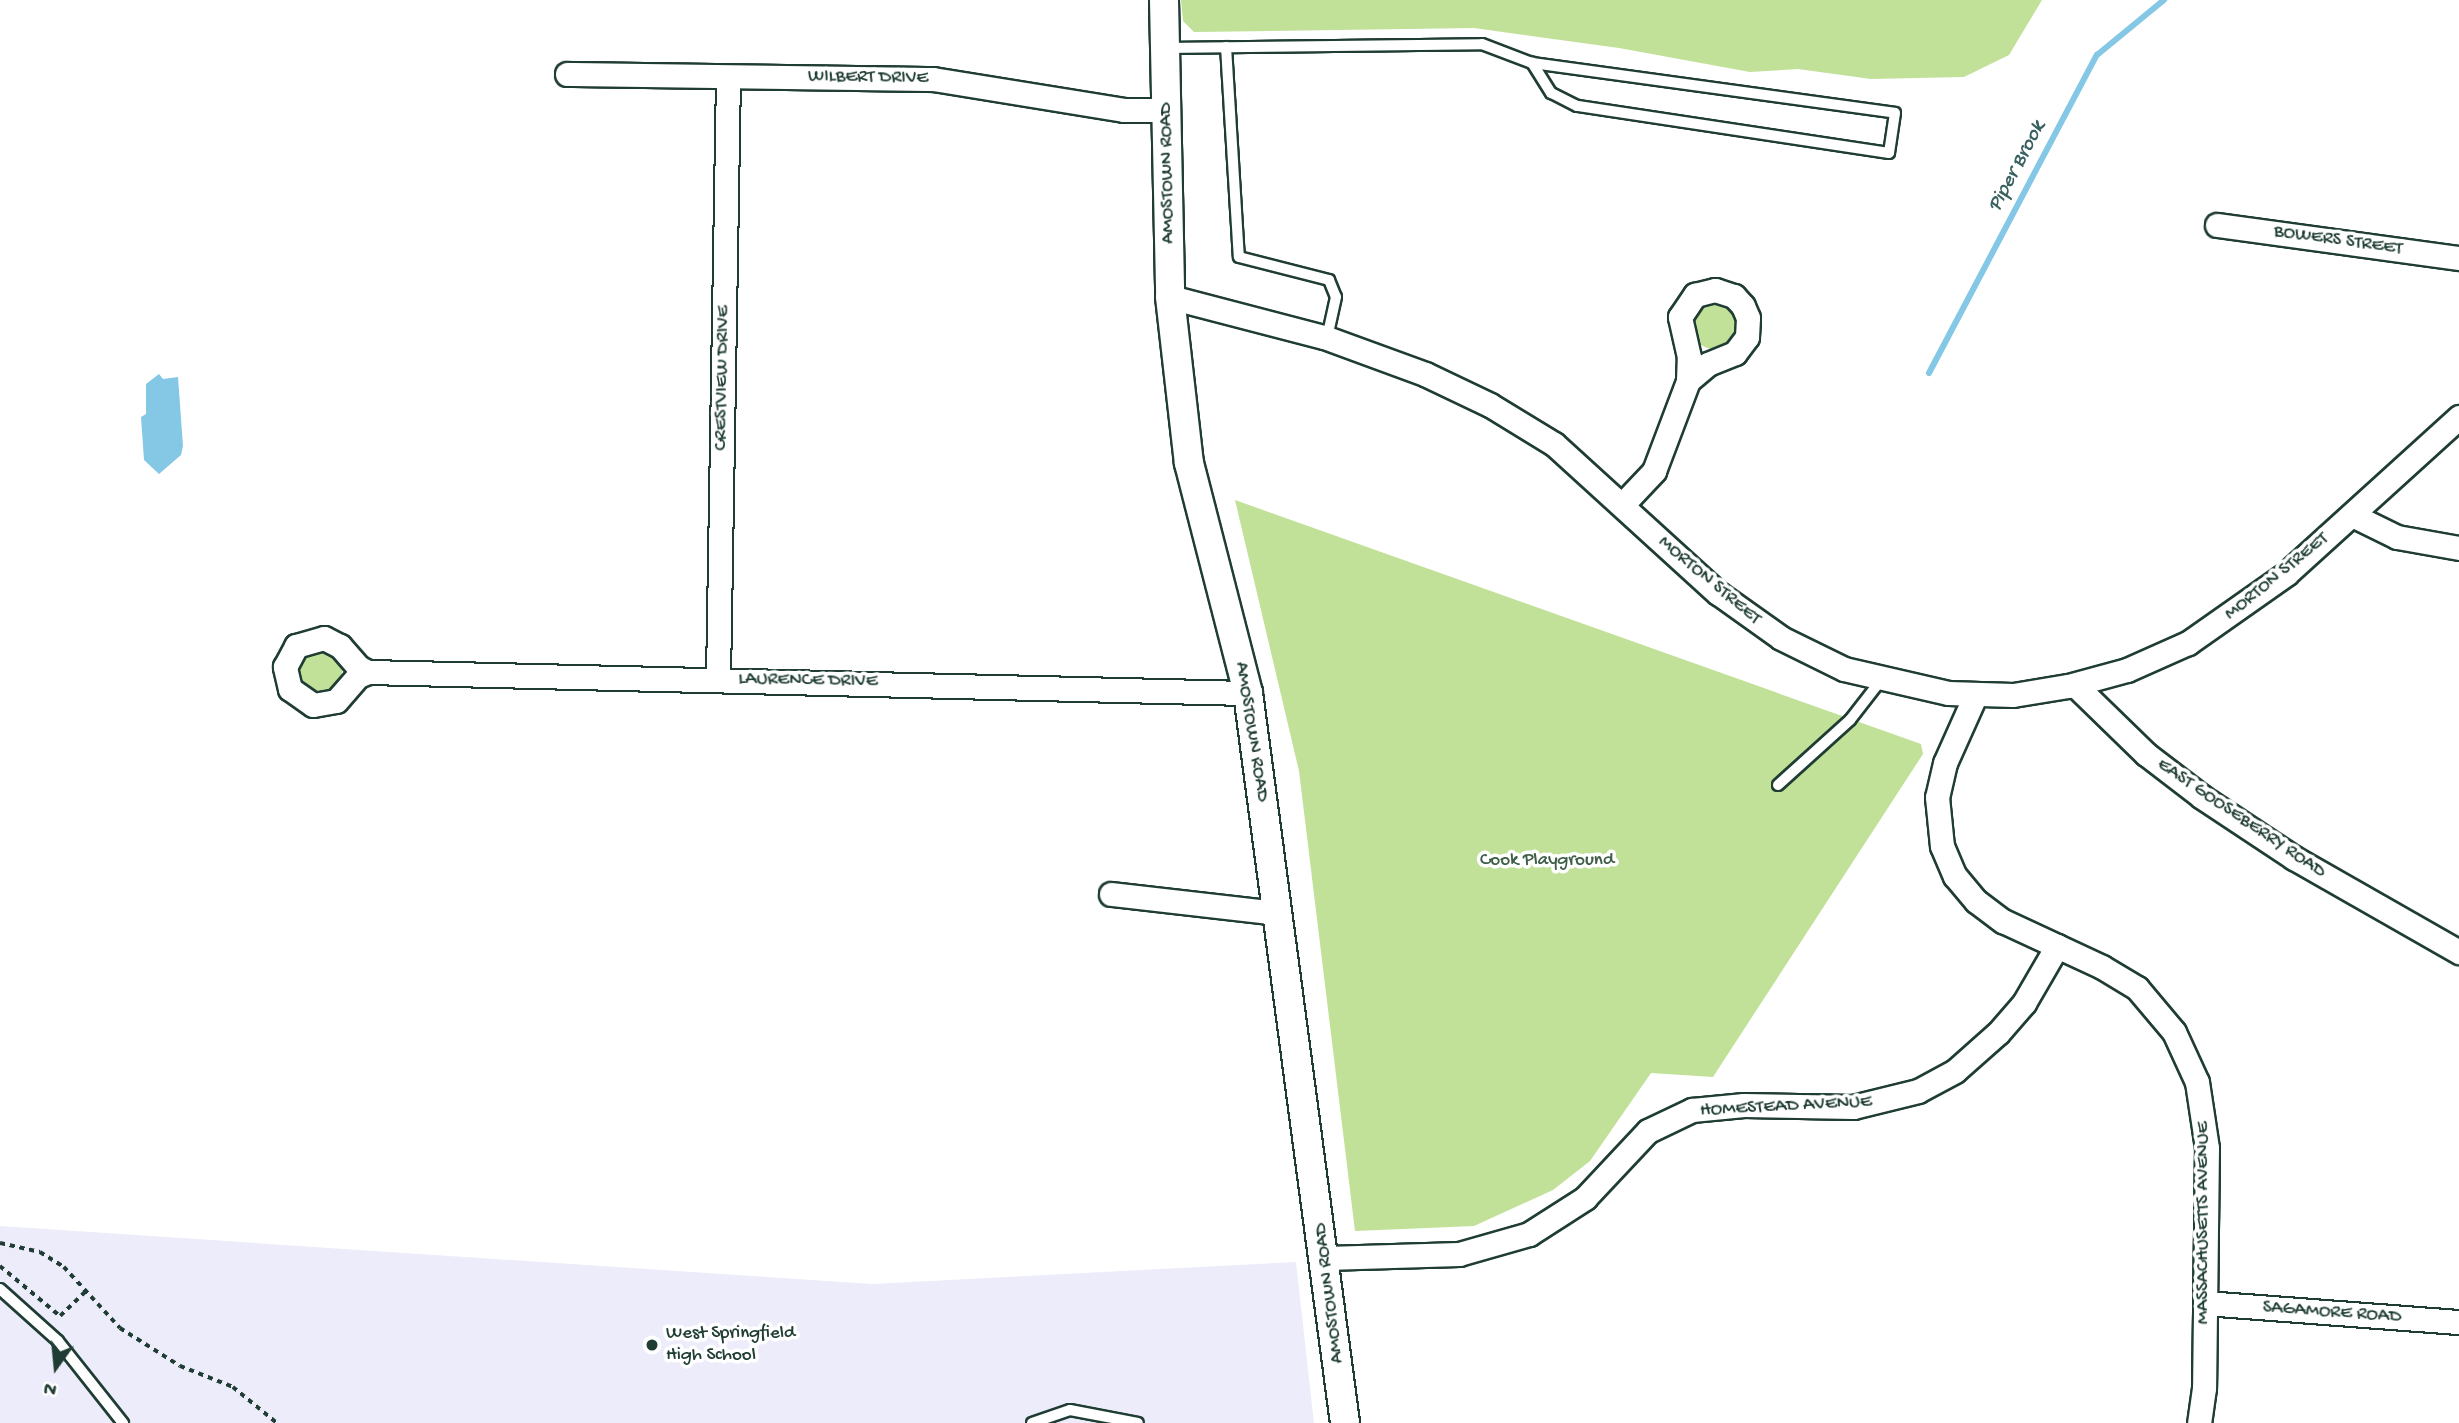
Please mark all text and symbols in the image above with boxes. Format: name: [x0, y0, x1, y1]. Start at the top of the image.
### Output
street label: WILBERT DRIVE: [808, 66, 928, 90]
street label: AMOSTOWN ROAD: [1155, 102, 1181, 244]
water label: Piper Brook: [1984, 117, 2052, 217]
street label: BOWERS STREET: [2272, 221, 2404, 261]
street label: CRESTVIEW DRIVE: [710, 305, 736, 451]
street label: MORTON STREET: [2220, 528, 2334, 626]
street label: MORTON STREET: [1653, 531, 1765, 631]
street label: AMOSTOWN ROAD: [1229, 660, 1273, 804]
street label: LAURENCE DRIVE: [738, 668, 878, 694]
street label: EAST GOOSEBERRY ROAD: [2152, 754, 2330, 884]
park label: Cook Playground: [1480, 850, 1614, 872]
street label: HOMESTEAD AVENUE: [1699, 1091, 1873, 1123]
street label: MASSACHUSETTS AVENUE: [2193, 1122, 2215, 1324]
street label: AMOSTOWN ROAD: [1310, 1221, 1350, 1365]
street label: SAGAMORE ROAD: [2262, 1297, 2402, 1329]
place label: West Springfield High School: [666, 1323, 795, 1367]
north arrow: [21, 1332, 91, 1402]
marker: West Springfield High School: [644, 1337, 660, 1353]
text: N: [41, 1375, 59, 1400]

